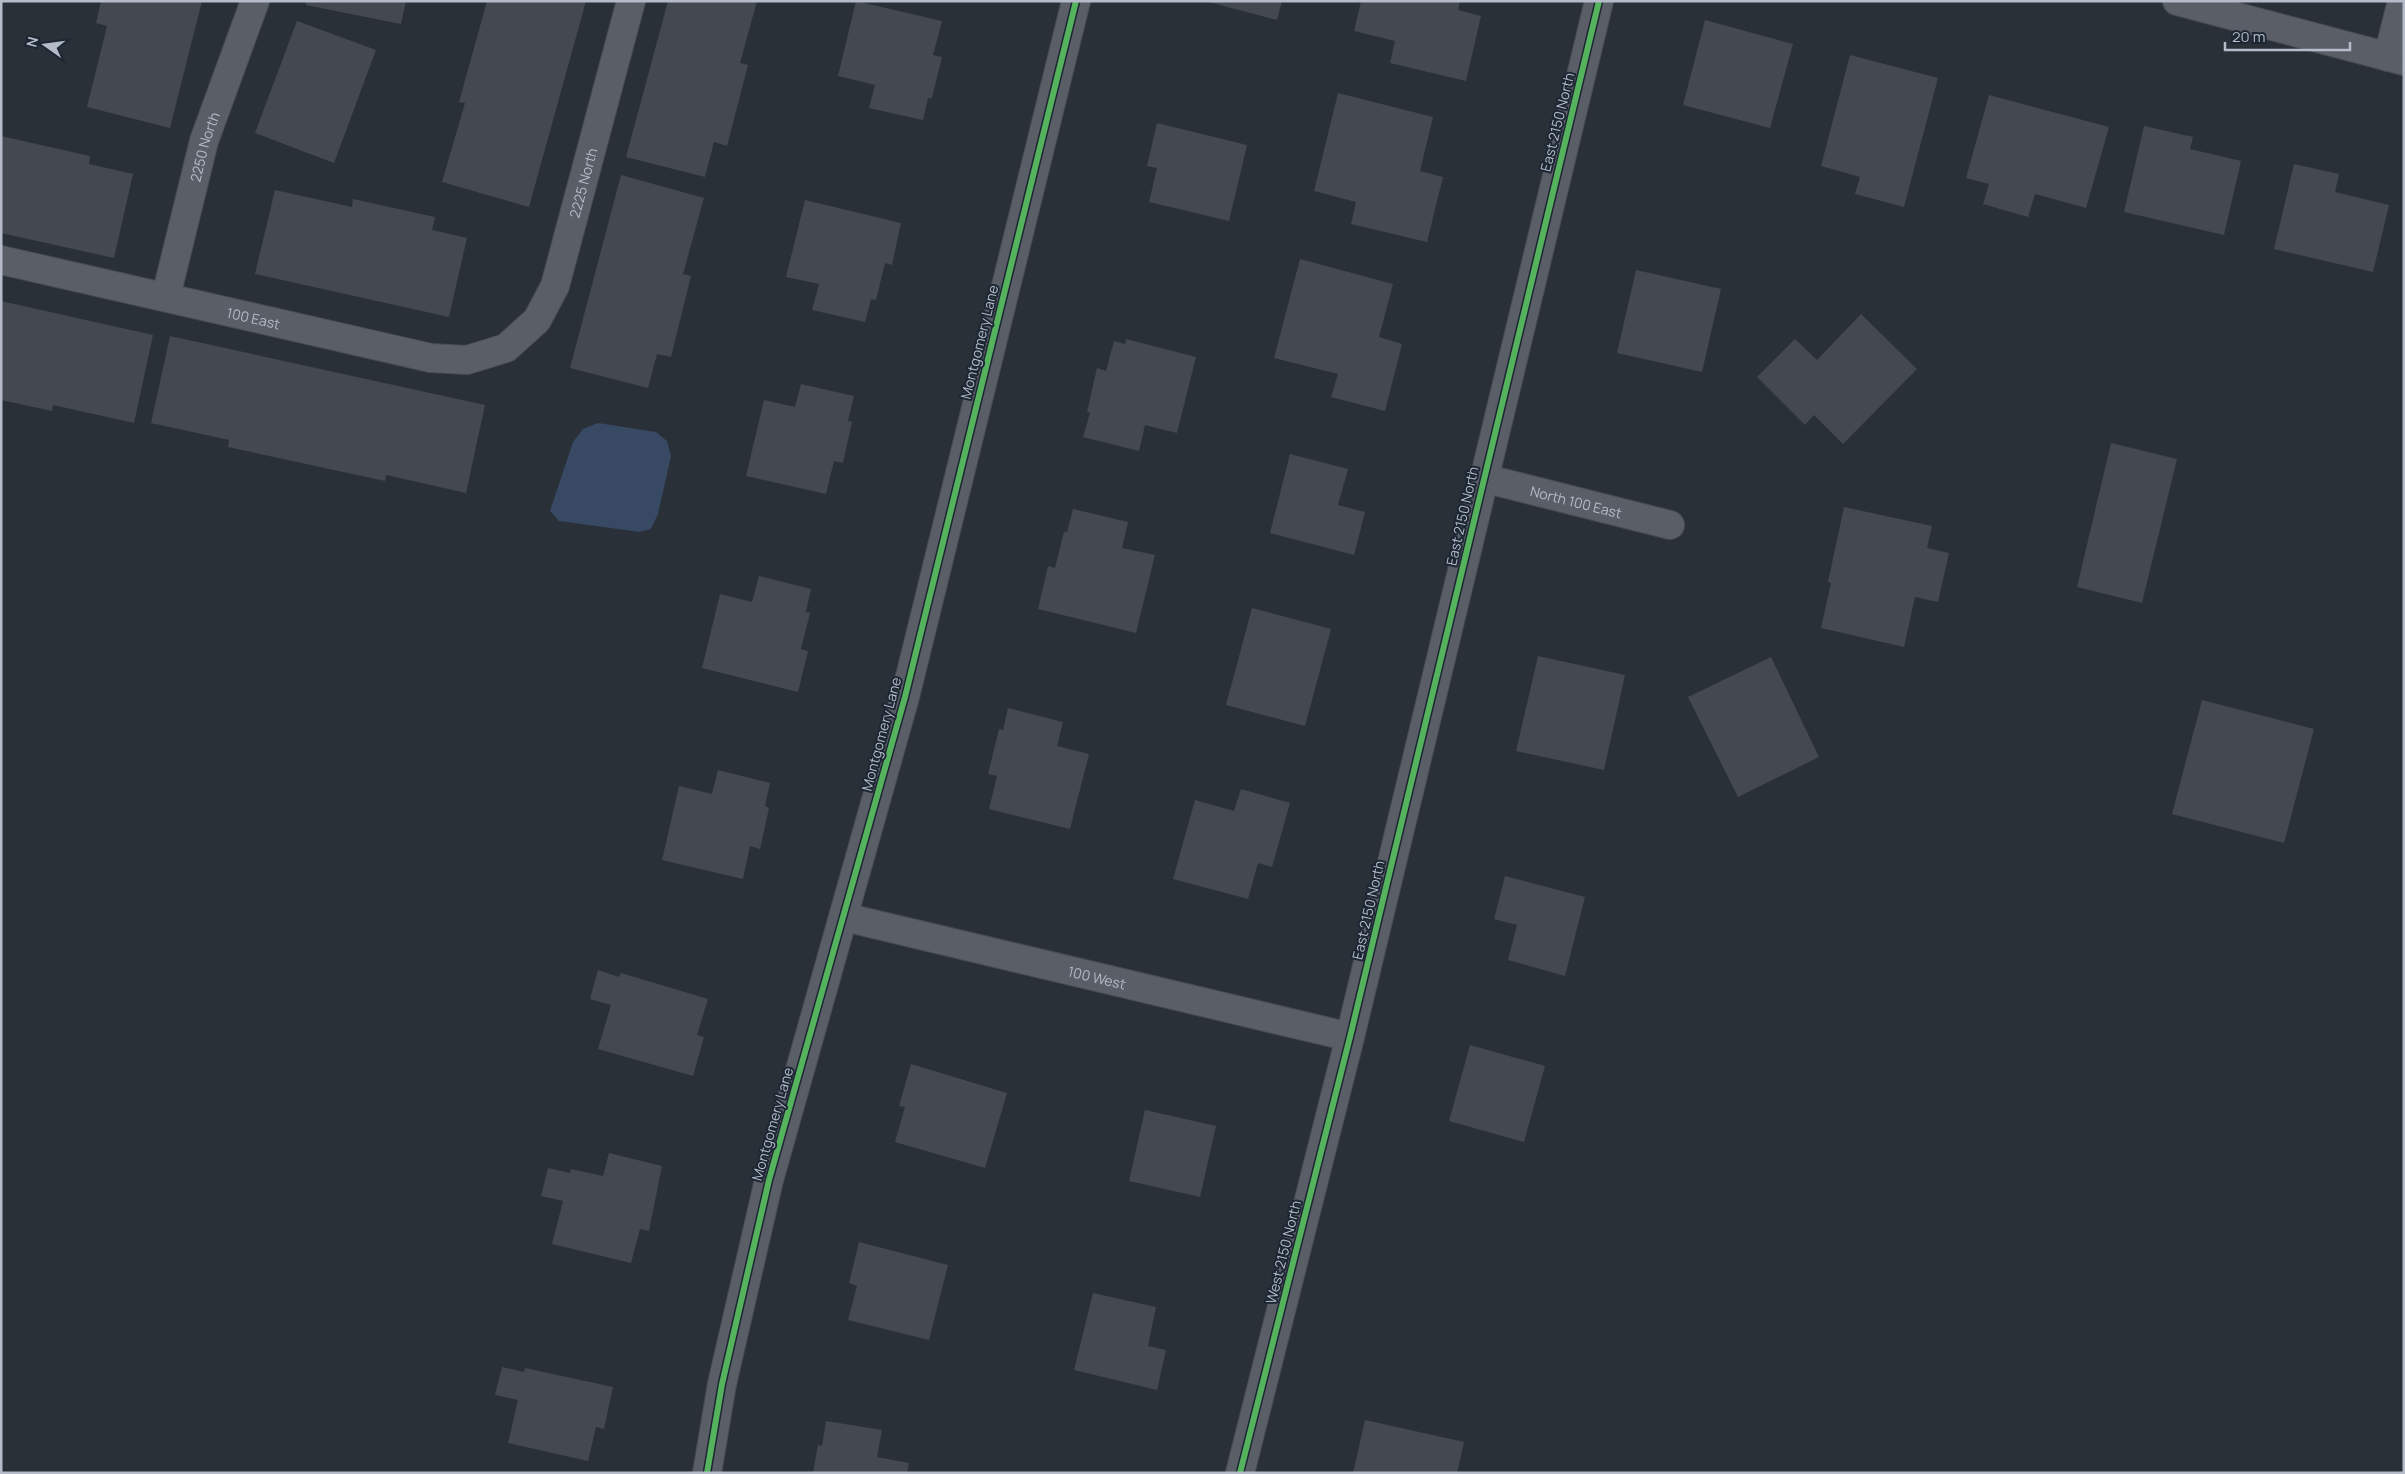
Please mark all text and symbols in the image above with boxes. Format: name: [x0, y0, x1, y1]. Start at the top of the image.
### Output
north arrow: [20, 20, 70, 70]
scale bar: [2225, 20, 2350, 52]
text: 20 m: [2232, 26, 2265, 47]
text: N: [21, 35, 42, 49]
street label: East 2150 North: [1536, 71, 1578, 173]
street label: 2250 North: [185, 109, 223, 184]
street label: 2225 North: [564, 146, 601, 220]
street label: Montgomery Lane: [956, 283, 1002, 401]
street label: 100 East: [225, 302, 282, 333]
street label: East 2150 North: [1441, 465, 1483, 567]
street label: North 100 East: [1528, 481, 1624, 522]
street label: Montgomery Lane: [857, 675, 905, 793]
street label: East 2150 North: [1347, 859, 1389, 961]
street label: 100 West: [1066, 961, 1128, 993]
street label: Montgomery Lane: [747, 1065, 797, 1183]
street label: West 2150 North: [1261, 1198, 1305, 1306]

